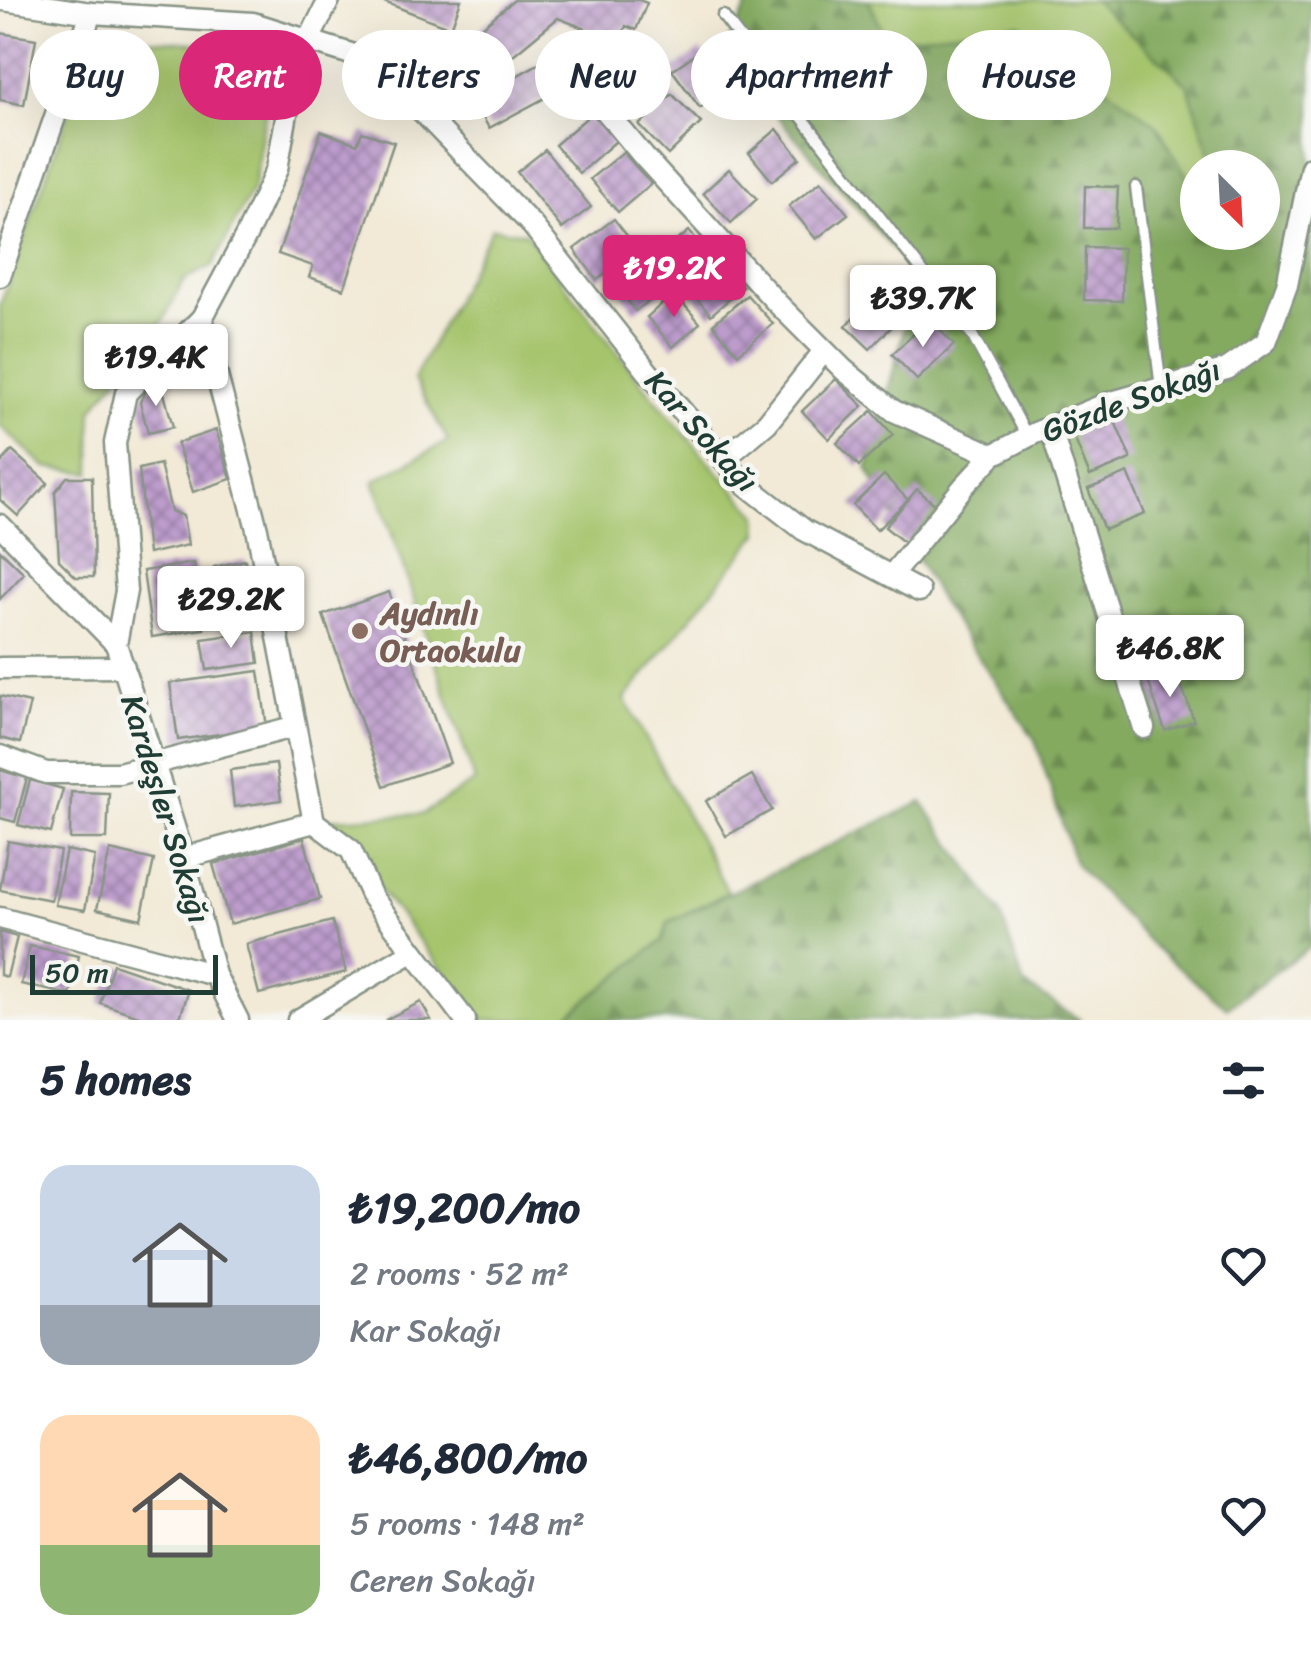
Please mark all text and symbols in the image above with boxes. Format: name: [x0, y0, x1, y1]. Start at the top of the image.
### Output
chip: Buy: [30, 30, 159, 120]
chip: Rent: [179, 30, 322, 120]
chip: Filters: [342, 30, 515, 120]
chip: New: [535, 30, 671, 120]
chip: Apartment: [691, 30, 927, 120]
chip: House: [947, 30, 1111, 120]
north arrow: [1180, 150, 1280, 250]
map controls: [1180, 150, 1280, 250]
pin: ₺19.2K: [593, 235, 755, 320]
text: ₺19.2K: [625, 239, 723, 296]
pin: ₺39.7K: [842, 265, 1004, 350]
text: ₺39.7K: [872, 269, 974, 326]
pin: ₺19.4K: [75, 324, 237, 409]
text: ₺19.4K: [106, 328, 206, 385]
street label: Gözde Sokağı: [1033, 342, 1229, 459]
street label: Kar Sokağı: [630, 356, 773, 507]
pin: ₺29.2K: [150, 566, 312, 651]
text: ₺29.2K: [179, 570, 283, 627]
place label: Aydınlı Ortaokulu: [378, 585, 521, 679]
pin: ₺46.8K: [1089, 615, 1251, 700]
text: ₺46.8K: [1118, 619, 1222, 676]
marker: Aydınlı Ortaokulu: [349, 620, 371, 642]
street label: Kardeşler Sokağı: [104, 687, 227, 931]
text: 50 m: [45, 948, 109, 997]
scale bar: [30, 950, 218, 994]
text: 5 homes: [40, 1043, 191, 1117]
icon: filters: [1216, 1053, 1271, 1108]
text: ₺19,200/mo: [350, 1171, 580, 1245]
icon: home: [120, 1205, 240, 1325]
icon: heart: [1216, 1238, 1271, 1293]
text: 2 rooms · 52 m²: [350, 1245, 569, 1302]
text: Kar Sokağı: [350, 1302, 501, 1359]
text: ₺46,800/mo: [350, 1421, 587, 1495]
icon: home: [120, 1455, 240, 1575]
icon: heart: [1216, 1488, 1271, 1543]
text: 5 rooms · 148 m²: [350, 1495, 585, 1552]
text: Ceren Sokağı: [350, 1552, 536, 1609]

